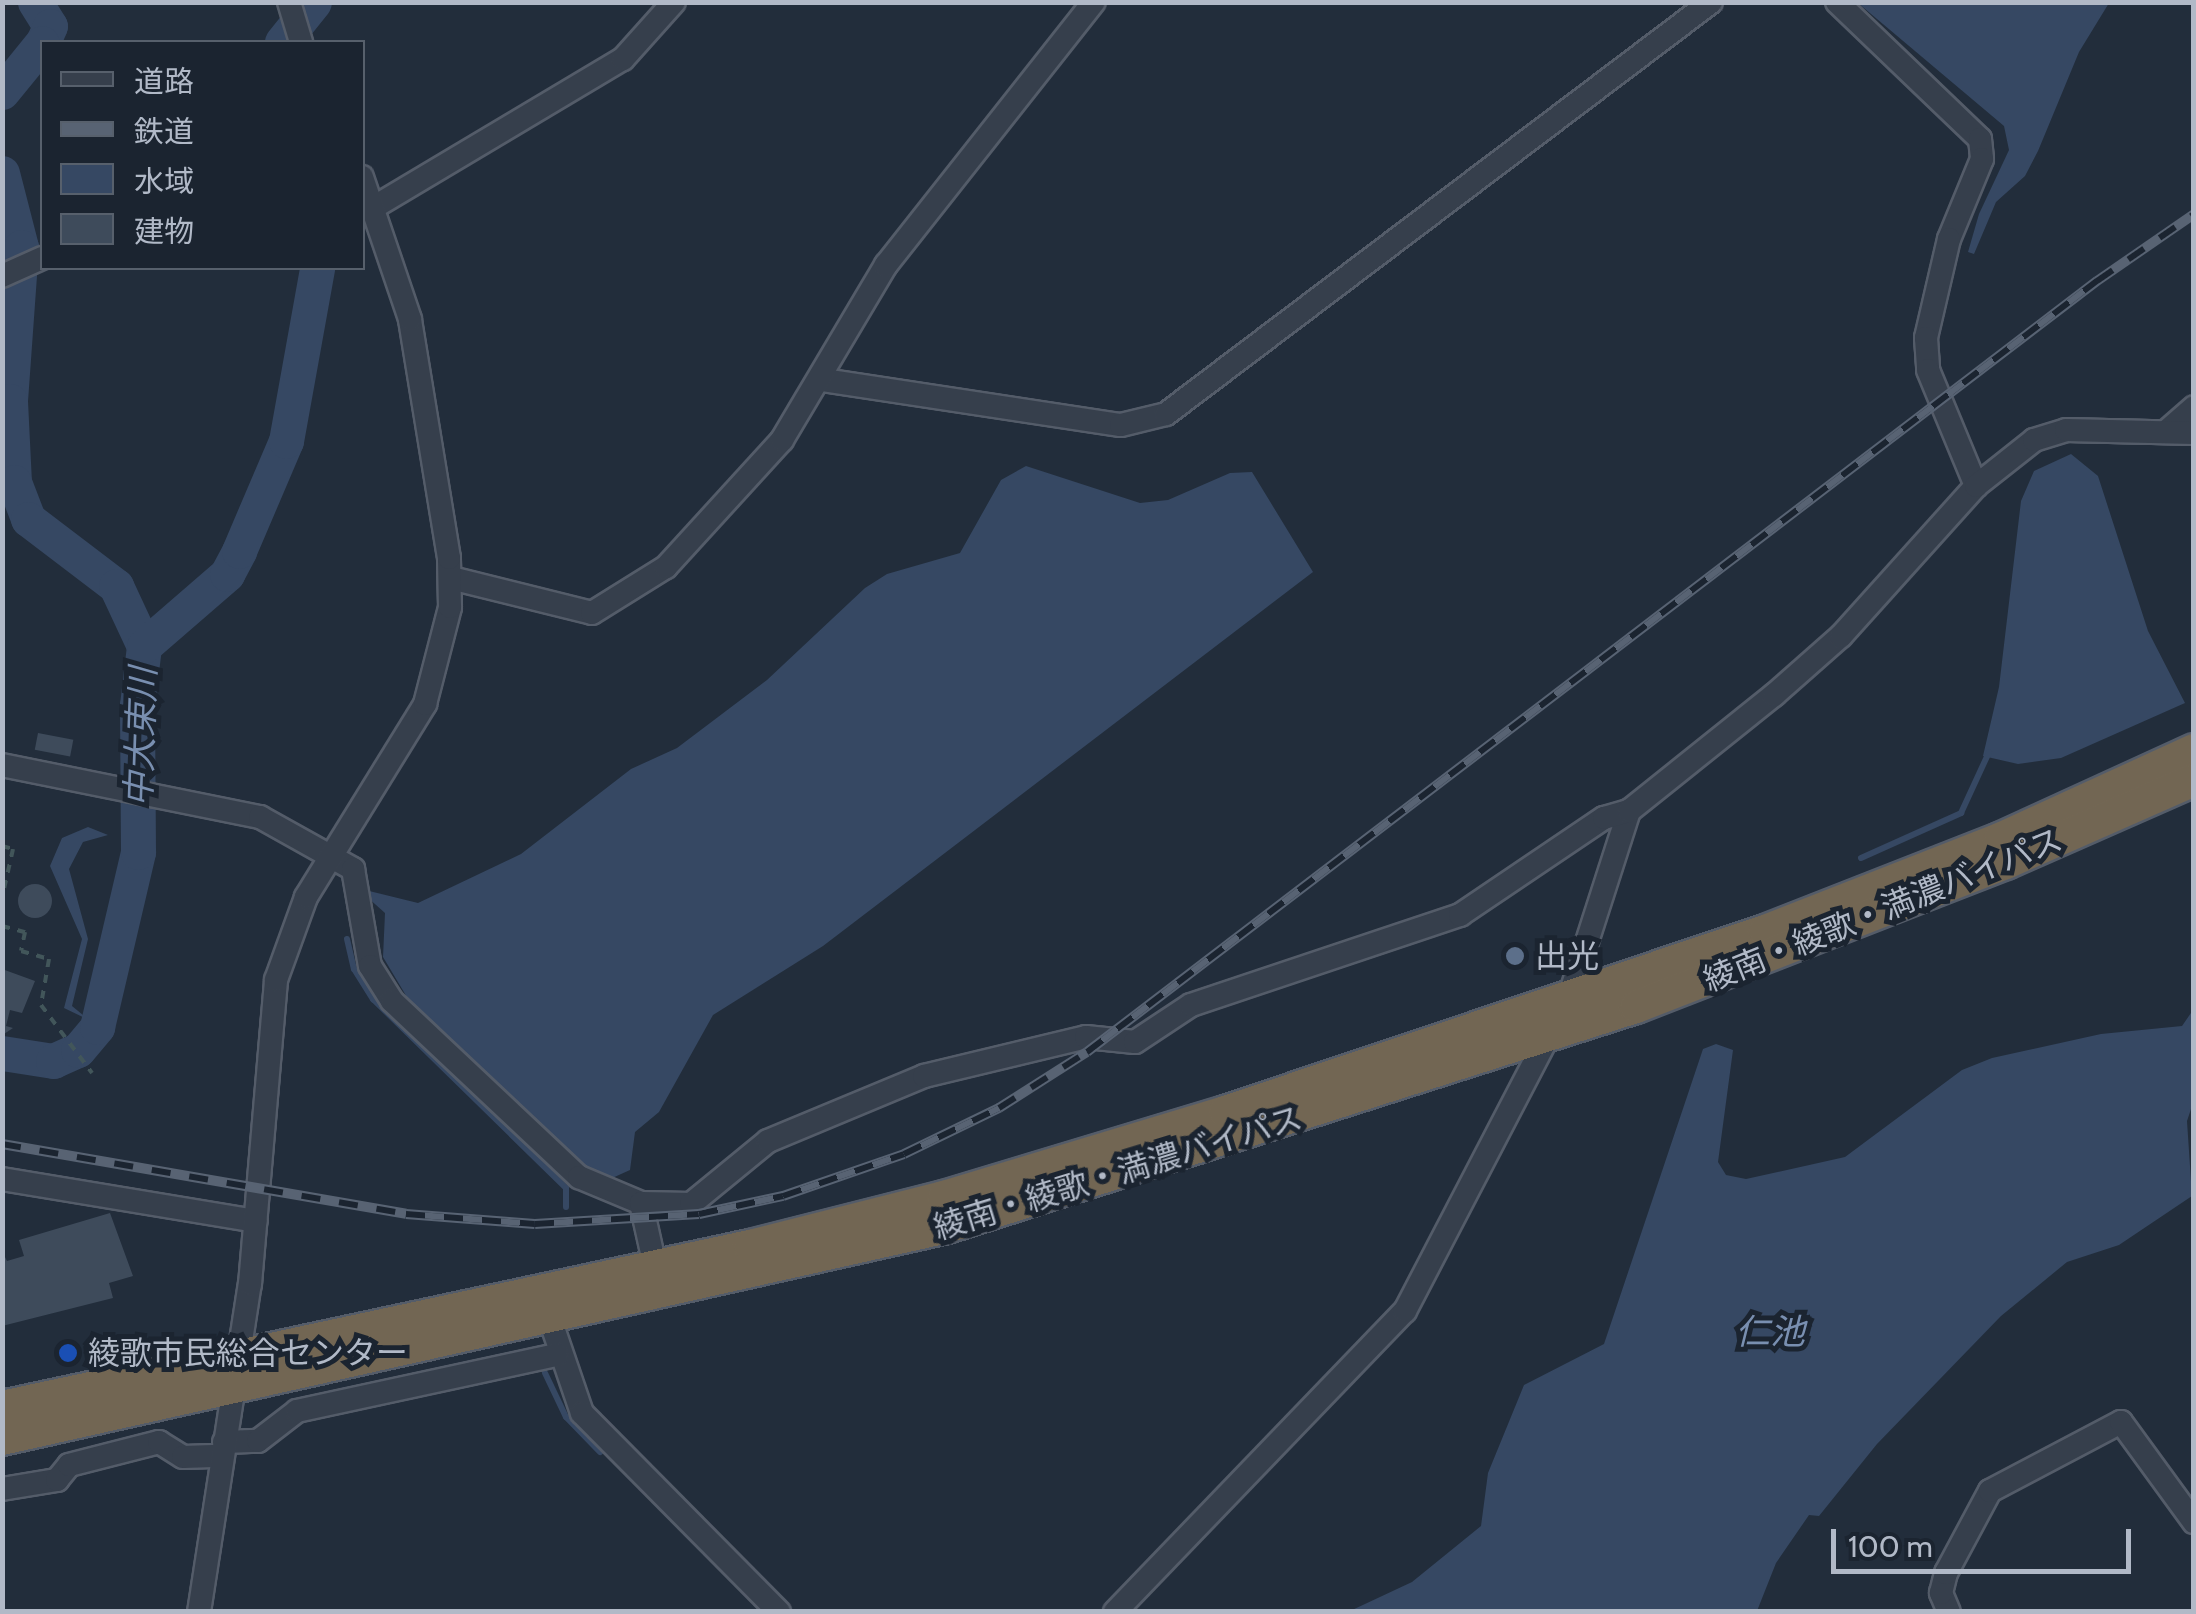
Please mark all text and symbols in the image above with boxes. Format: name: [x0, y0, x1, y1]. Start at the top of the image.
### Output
legend: [40, 40, 365, 270]
text: 道路: [134, 63, 194, 100]
text: 鉄道: [134, 113, 194, 150]
text: 水域: [134, 163, 194, 200]
text: 建物: [134, 213, 194, 250]
water label: 中大束川: [118, 666, 164, 808]
street label: 綾南・綾歌・満濃バイパス: [1698, 820, 2068, 1000]
place label: 出光: [1535, 937, 1599, 975]
marker: 出光: [1504, 945, 1526, 967]
street label: 綾南・綾歌・満濃バイパス: [929, 1099, 1307, 1247]
water label: 仁池: [1735, 1311, 1805, 1353]
place label: 綾歌市民総合センター: [88, 1334, 408, 1372]
marker: 綾歌市民総合センター: [57, 1342, 79, 1364]
scale bar: [1836, 1509, 2136, 1571]
text: 100 m: [1848, 1528, 1933, 1565]

